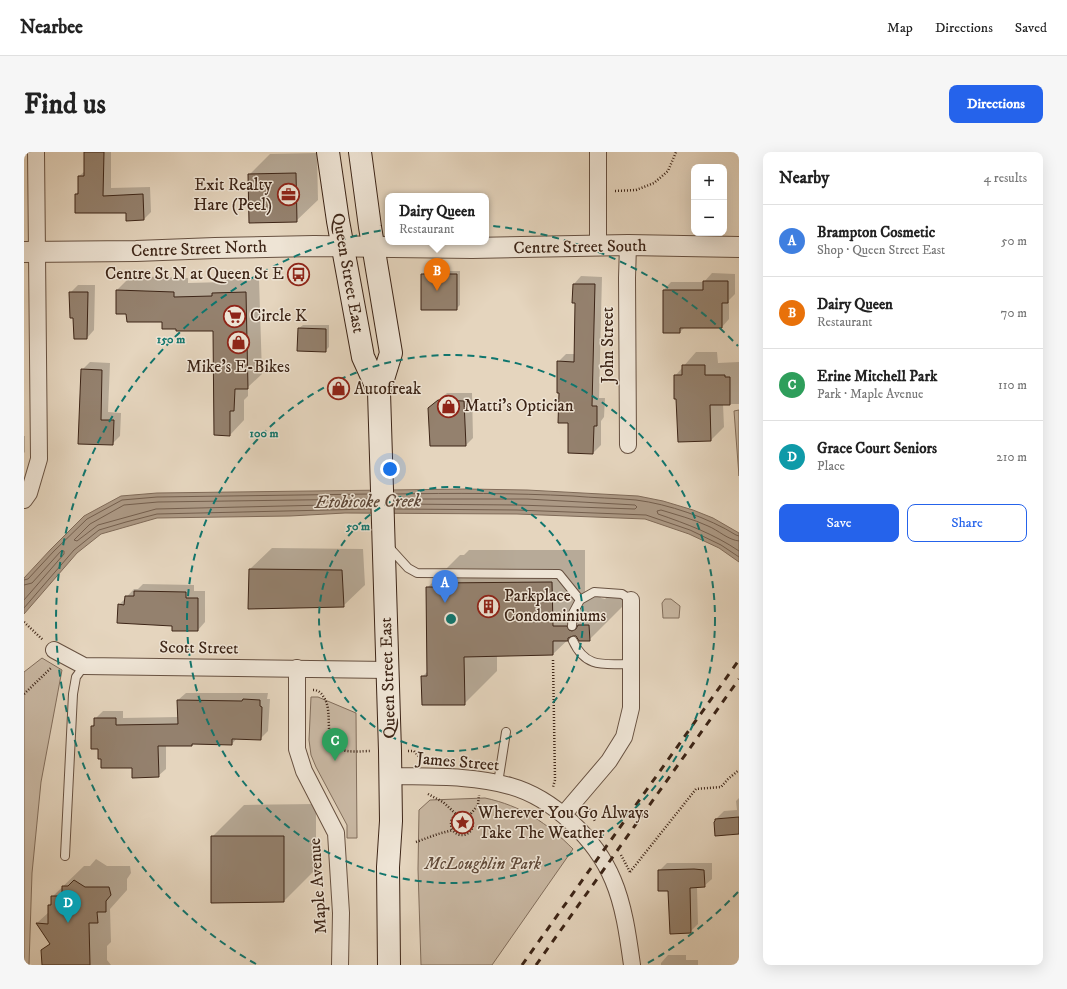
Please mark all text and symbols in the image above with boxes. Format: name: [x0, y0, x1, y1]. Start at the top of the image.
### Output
text: Nearbee: [20, 16, 83, 39]
text: Map: [887, 19, 913, 37]
text: Directions: [935, 19, 993, 37]
text: Saved: [1015, 19, 1047, 37]
button: Directions: [949, 85, 1043, 123]
text: Find us: [24, 87, 106, 122]
map controls: [691, 164, 727, 236]
button: +: [691, 164, 727, 200]
text: Nearby: [779, 167, 829, 189]
text: 4 results: [984, 170, 1027, 186]
place label: Exit Realty Hare (Peel): [193, 174, 273, 216]
office icon: Exit Realty Hare (Peel): [275, 182, 301, 208]
popup: [385, 193, 489, 245]
button: −: [691, 200, 727, 236]
text: Dairy Queen: [399, 202, 475, 221]
street label: Queen Street East: [327, 211, 369, 335]
text: Restaurant: [399, 221, 455, 237]
text: Brampton Cosmetic: [817, 223, 935, 242]
text: A: [788, 233, 796, 249]
text: 50 m: [1001, 233, 1027, 249]
street label: Centre Street South: [513, 235, 647, 259]
street label: Centre Street North: [131, 236, 267, 262]
text: Shop · Queen Street East: [817, 242, 945, 258]
pin: B: [424, 258, 450, 291]
bus stop icon: Centre St N at Queen St E: [286, 261, 312, 287]
place label: Centre St N at Queen St E: [105, 263, 284, 285]
text: Dairy Queen: [817, 295, 893, 314]
supermarket icon: Circle K: [222, 303, 248, 329]
place label: Circle K: [250, 305, 307, 327]
text: B: [788, 305, 796, 321]
text: 70 m: [1001, 305, 1027, 321]
street label: John Street: [597, 306, 619, 385]
text: Restaurant: [817, 314, 873, 330]
shop icon: Mike's E-Bikes: [225, 330, 251, 356]
text: 150 m: [157, 332, 185, 347]
place label: Mike's E-Bikes: [186, 356, 290, 378]
text: Erine Mitchell Park: [817, 367, 937, 386]
shop icon: Autofreak: [326, 376, 352, 402]
text: C: [788, 377, 796, 393]
text: 110 m: [998, 377, 1027, 393]
place label: Autofreak: [354, 378, 422, 400]
text: Park · Maple Avenue: [817, 386, 923, 402]
shop icon: Matti's Optician: [436, 393, 462, 419]
place label: Matti's Optician: [464, 395, 574, 417]
text: 100 m: [250, 426, 278, 441]
text: Grace Court Seniors: [817, 439, 937, 458]
text: D: [787, 449, 797, 465]
text: 210 m: [996, 449, 1027, 465]
text: Place: [817, 458, 845, 474]
your location: [380, 459, 400, 479]
water label: Etobicoke Creek: [314, 490, 422, 514]
button: Save: [779, 504, 899, 542]
button: Share: [907, 504, 1027, 542]
text: 50 m: [345, 519, 370, 534]
pin: A: [432, 570, 458, 603]
place label: Parkplace Condominiums: [504, 585, 607, 627]
building icon: Parkplace Condominiums: [476, 593, 502, 619]
centre of rings: [444, 612, 458, 626]
street label: Queen Street East: [375, 616, 401, 739]
street label: Scott Street: [159, 636, 239, 660]
pin: C: [322, 728, 348, 761]
street label: James Street: [414, 747, 501, 777]
place label: Wherever You Go Always Take The Weather: [477, 802, 649, 844]
place icon: Wherever You Go Always Take The Weather: [449, 810, 475, 836]
street label: Maple Avenue: [304, 837, 332, 935]
park label: McLoughlin Park: [424, 853, 542, 875]
pin: D: [55, 890, 81, 923]

